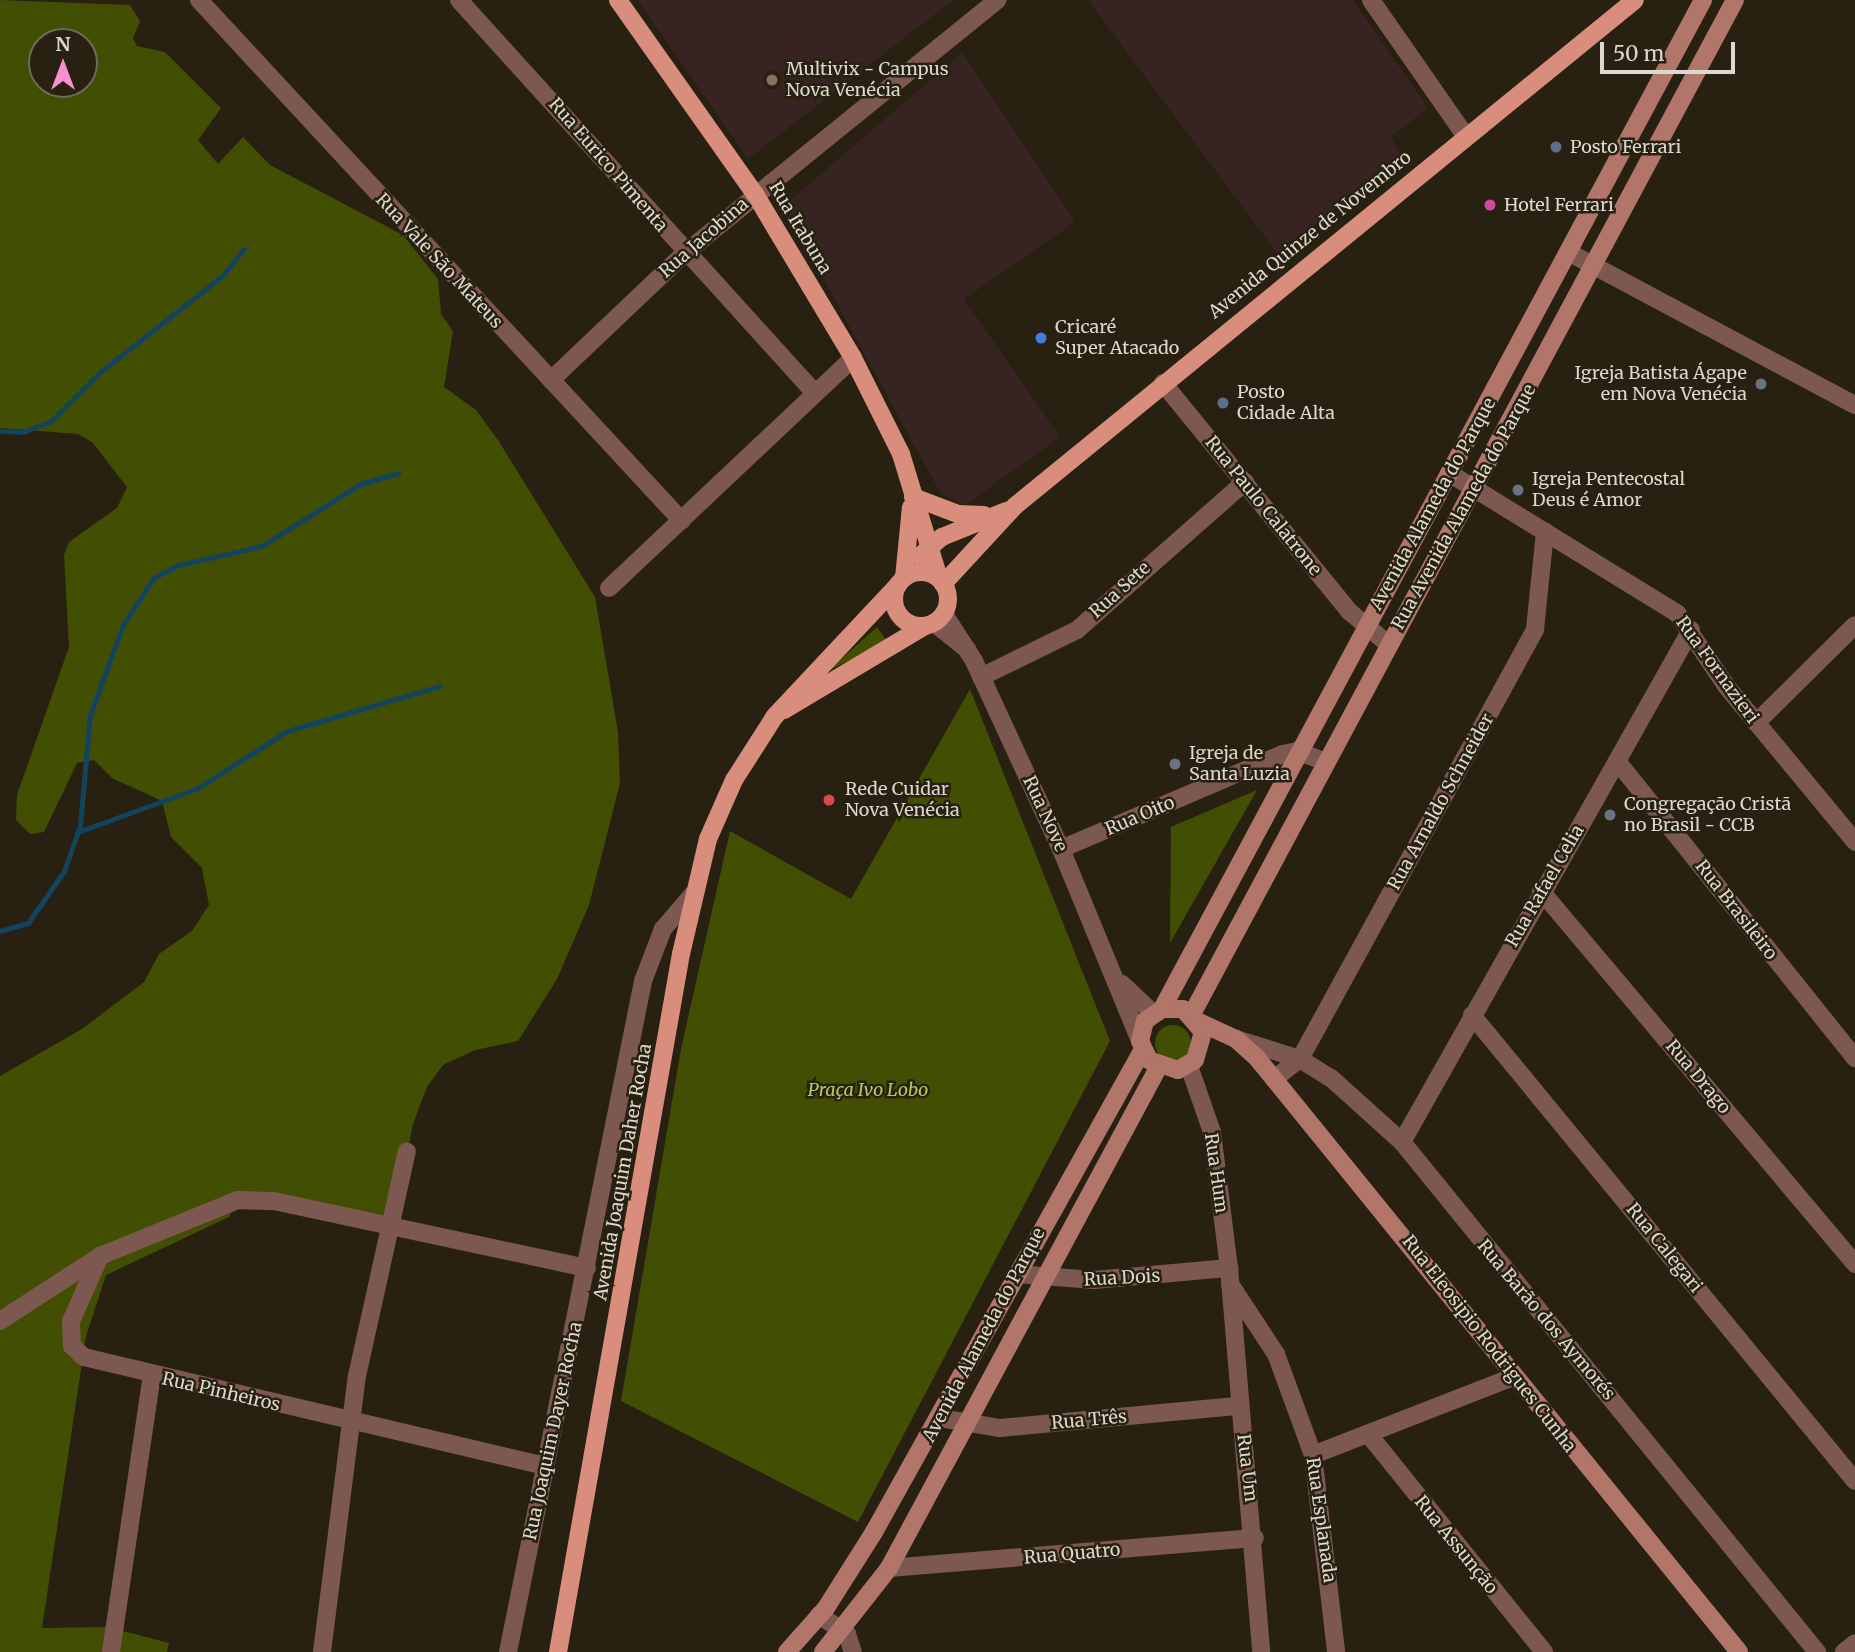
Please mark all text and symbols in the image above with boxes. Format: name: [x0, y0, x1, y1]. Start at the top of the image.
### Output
north arrow: [28, 28, 98, 98]
scale bar: [1603, 28, 1738, 72]
text: N: [55, 32, 71, 56]
text: 50 m: [1613, 40, 1664, 67]
place label: Multivix - Campus Nova Venécia: [786, 59, 949, 102]
marker: Multivix - Campus Nova Venécia: [764, 72, 780, 88]
street label: Rua Eurico Pimenta: [544, 94, 672, 236]
place label: Posto Ferrari: [1570, 136, 1681, 158]
marker: Posto Ferrari: [1548, 139, 1564, 155]
street label: Avenida Quinze de Novembro: [1204, 147, 1416, 323]
street label: Rua Itabuna: [764, 178, 836, 278]
street label: Rua Vale São Mateus: [371, 189, 507, 333]
street label: Rua Jacobina: [655, 193, 753, 283]
place label: Hotel Ferrari: [1504, 194, 1614, 216]
marker: Hotel Ferrari: [1482, 197, 1498, 213]
place label: Cricaré Super Atacado: [1055, 317, 1179, 360]
marker: Cricaré Super Atacado: [1033, 330, 1049, 346]
place label: Igreja Batista Ágape em Nova Venécia: [1574, 363, 1747, 406]
marker: Igreja Batista Ágape em Nova Venécia: [1753, 376, 1769, 392]
street label: Rua Avenida Alameda do Parque: [1387, 381, 1541, 633]
place label: Posto Cidade Alta: [1237, 382, 1335, 424]
street label: Avenida Alameda do Parque: [1365, 394, 1501, 614]
marker: Posto Cidade Alta: [1215, 395, 1231, 411]
street label: Rua Paulo Calatrone: [1200, 432, 1326, 580]
place label: Igreja Pentecostal Deus é Amor: [1532, 469, 1685, 512]
marker: Igreja Pentecostal Deus é Amor: [1510, 482, 1526, 498]
street label: Rua Sete: [1085, 557, 1155, 623]
street label: Rua Fornazieri: [1671, 612, 1763, 728]
street label: Rua Arnaldo Schneider: [1383, 710, 1499, 894]
place label: Igreja de Santa Luzia: [1189, 743, 1290, 786]
marker: Igreja de Santa Luzia: [1167, 756, 1183, 772]
street label: Rua Nove: [1018, 773, 1072, 855]
place label: Rede Cuidar Nova Venécia: [845, 779, 960, 822]
marker: Rede Cuidar Nova Venécia: [819, 790, 839, 810]
street label: Rua Oito: [1102, 792, 1178, 840]
place label: Congregação Cristã no Brasil - CCB: [1624, 794, 1791, 836]
marker: Congregação Cristã no Brasil - CCB: [1602, 807, 1618, 823]
street label: Rua Rafael Celia: [1501, 821, 1589, 951]
street label: Rua Brasileiro: [1690, 856, 1782, 964]
street label: Rua Drago: [1661, 1036, 1735, 1118]
street label: Avenida Joaquim Daher Rocha: [590, 1042, 656, 1302]
park label: Praça Ivo Lobo: [808, 1079, 928, 1101]
street label: Rua Hum: [1200, 1132, 1232, 1214]
street label: Rua Calegari: [1621, 1199, 1707, 1297]
street label: Avenida Alameda do Parque: [918, 1224, 1050, 1446]
street label: Rua Eleosipio Rodrigues Cunha: [1398, 1231, 1580, 1457]
street label: Rua Barão dos Aymorés: [1473, 1235, 1619, 1405]
street label: Rua Dois: [1083, 1265, 1161, 1291]
street label: Rua Joaquim Dayer Rocha: [519, 1320, 587, 1542]
street label: Rua Pinheiros: [160, 1368, 282, 1416]
street label: Rua Três: [1050, 1406, 1128, 1434]
street label: Rua Um: [1232, 1433, 1262, 1503]
street label: Rua Esplanada: [1302, 1456, 1340, 1584]
street label: Rua Assunção: [1410, 1491, 1502, 1599]
street label: Rua Quatro: [1023, 1539, 1121, 1569]

